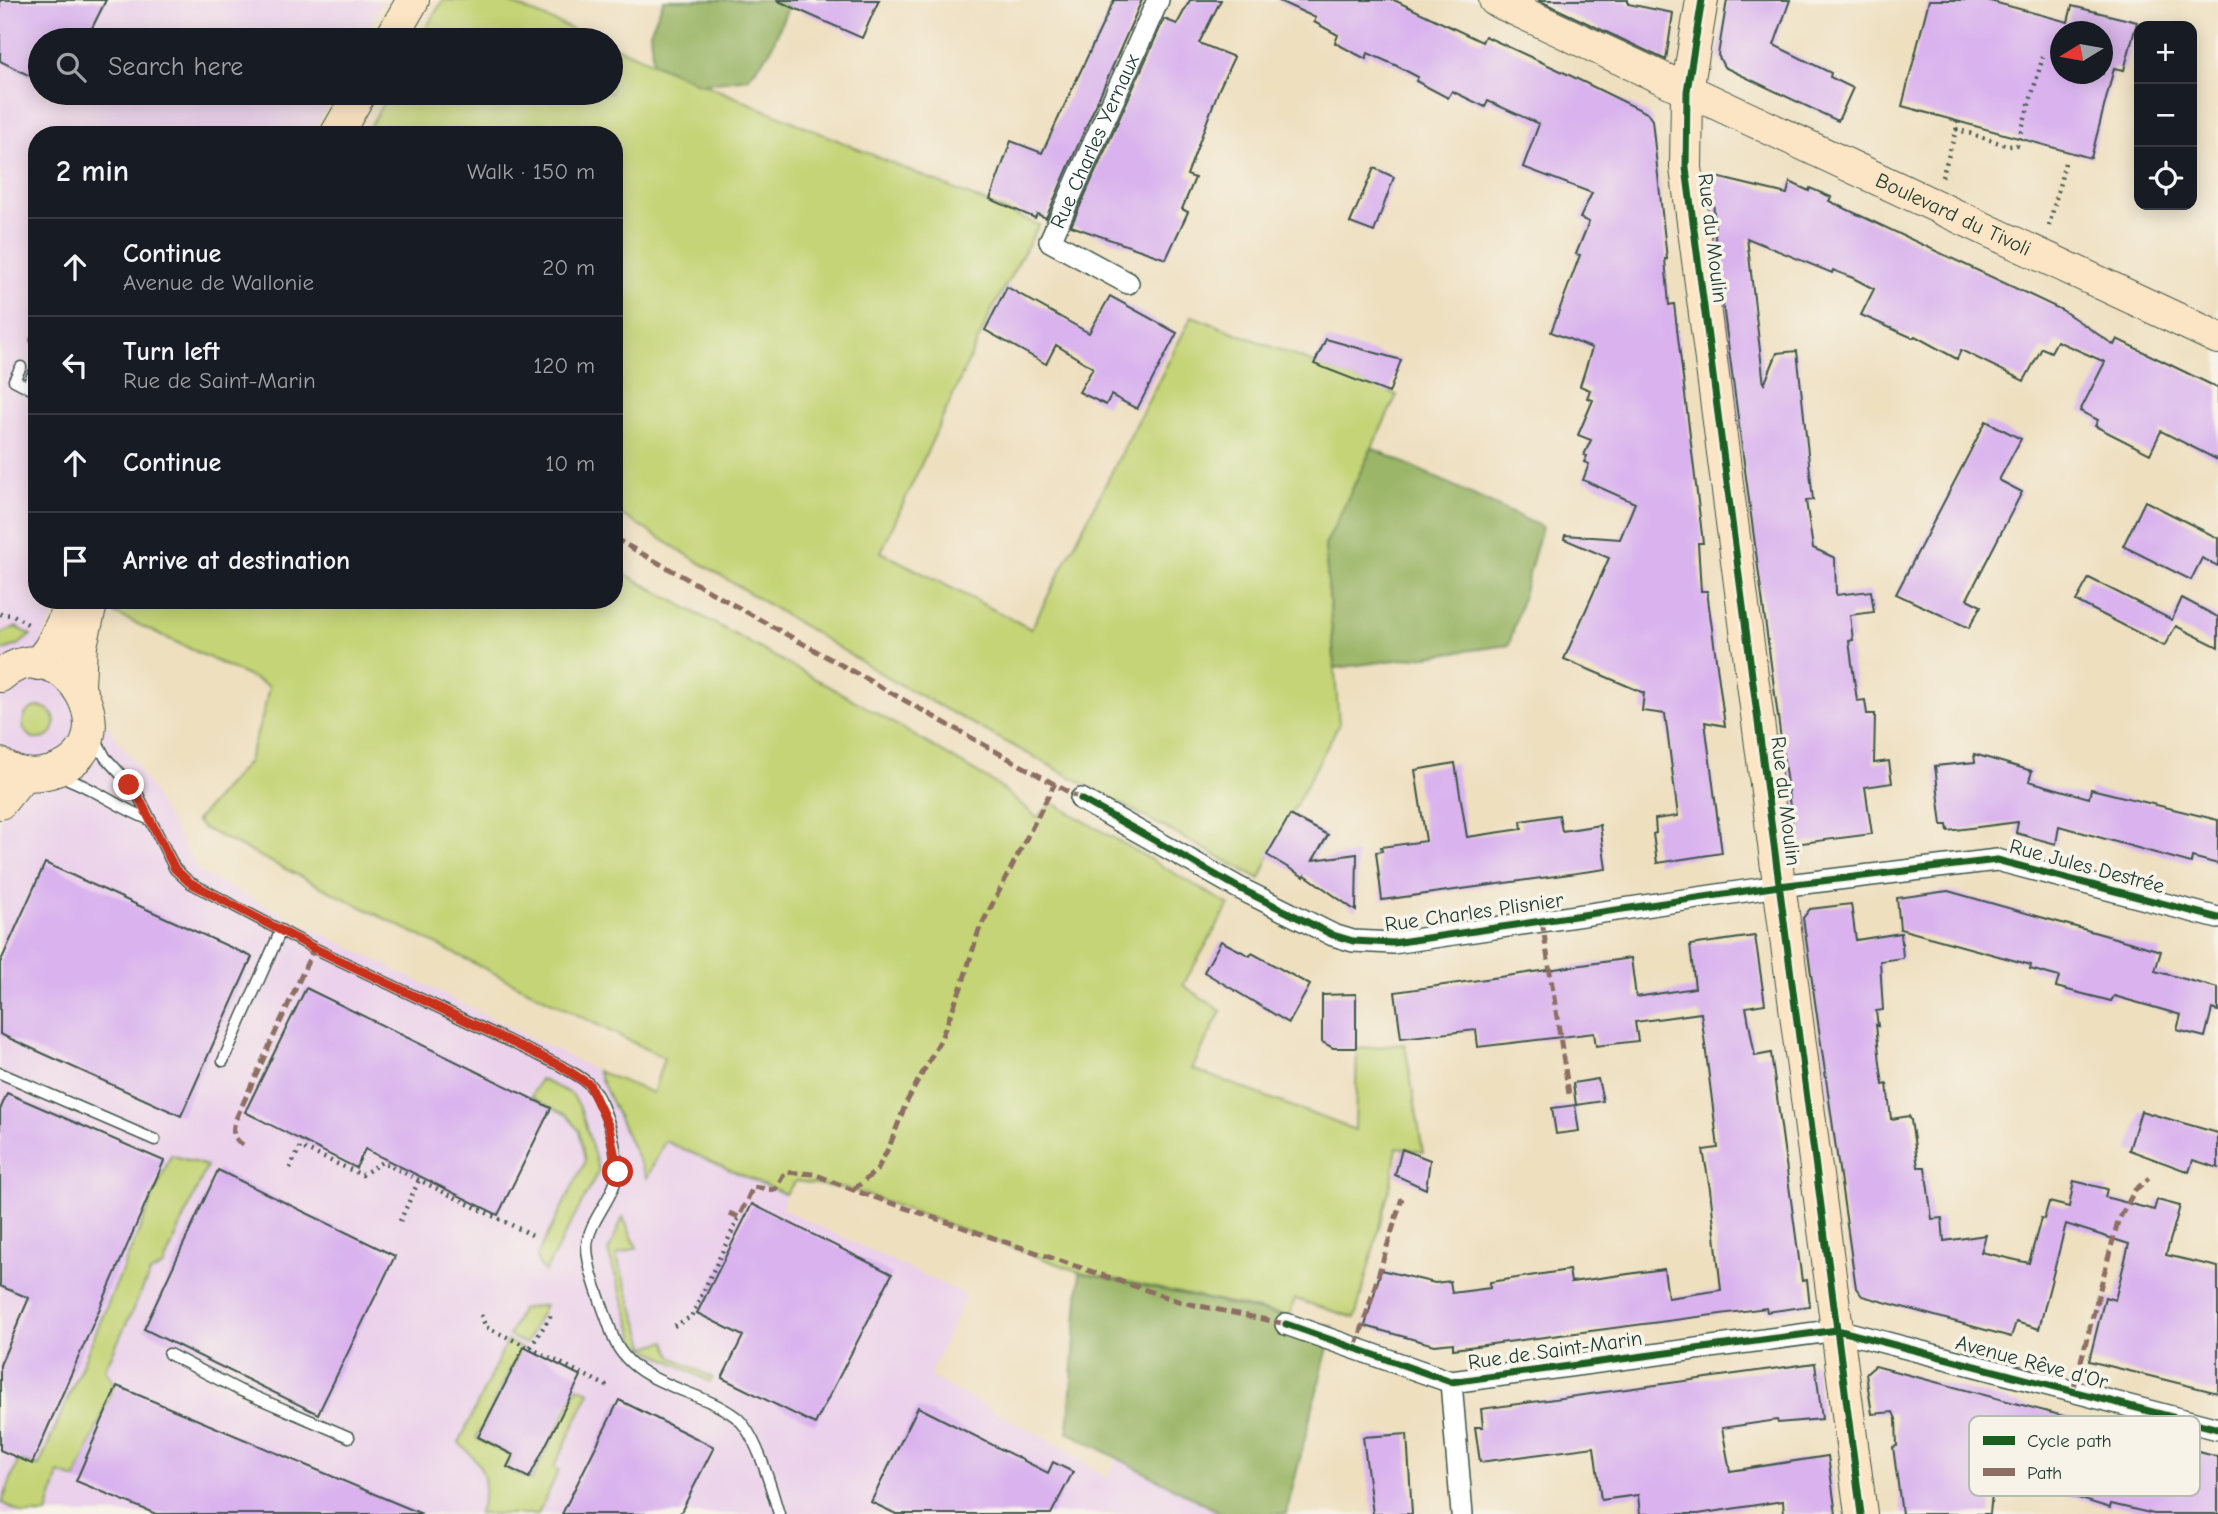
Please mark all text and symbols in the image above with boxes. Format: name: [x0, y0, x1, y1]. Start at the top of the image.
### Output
north arrow: [2050, 21, 2113, 84]
map controls: [2134, 21, 2197, 210]
button: +: [2134, 21, 2197, 84]
search box: [28, 28, 623, 105]
icon: search: [52, 48, 90, 86]
street label: Rue Charles Yernaux: [1045, 50, 1144, 232]
text: Search here: [108, 52, 243, 82]
button: −: [2134, 84, 2197, 147]
button: locate: [2134, 147, 2197, 210]
text: 2 min: [56, 154, 129, 189]
text: Walk · 150 m: [467, 158, 595, 185]
street label: Boulevard du Tivoli: [1872, 168, 2035, 261]
street label: Rue du Moulin: [1693, 172, 1733, 304]
text: Continue: [123, 239, 221, 269]
icon: ahead: [56, 248, 94, 286]
text: 20 m: [542, 254, 595, 281]
text: Avenue de Wallonie: [123, 269, 314, 296]
text: Turn left: [123, 337, 220, 367]
icon: left: [56, 346, 94, 384]
text: 120 m: [533, 352, 595, 379]
text: Rue de Saint-Marin: [123, 367, 316, 394]
icon: ahead: [56, 444, 94, 482]
text: Continue: [123, 448, 221, 478]
text: 10 m: [545, 450, 595, 477]
icon: arrive: [56, 542, 94, 580]
text: Arrive at destination: [123, 546, 350, 576]
street label: Rue du Moulin: [1766, 735, 1806, 867]
route end: [113, 769, 144, 800]
street label: Rue Jules Destrée: [2007, 834, 2167, 898]
street label: Rue Charles Plisnier: [1383, 887, 1565, 936]
route start: [602, 1156, 633, 1187]
street label: Rue de Saint-Marin: [1466, 1326, 1644, 1374]
street label: Avenue Rêve d'Or: [1953, 1330, 2111, 1394]
legend: [1969, 1416, 2200, 1496]
text: Cycle path: [2027, 1430, 2112, 1452]
text: Path: [2027, 1462, 2062, 1484]

